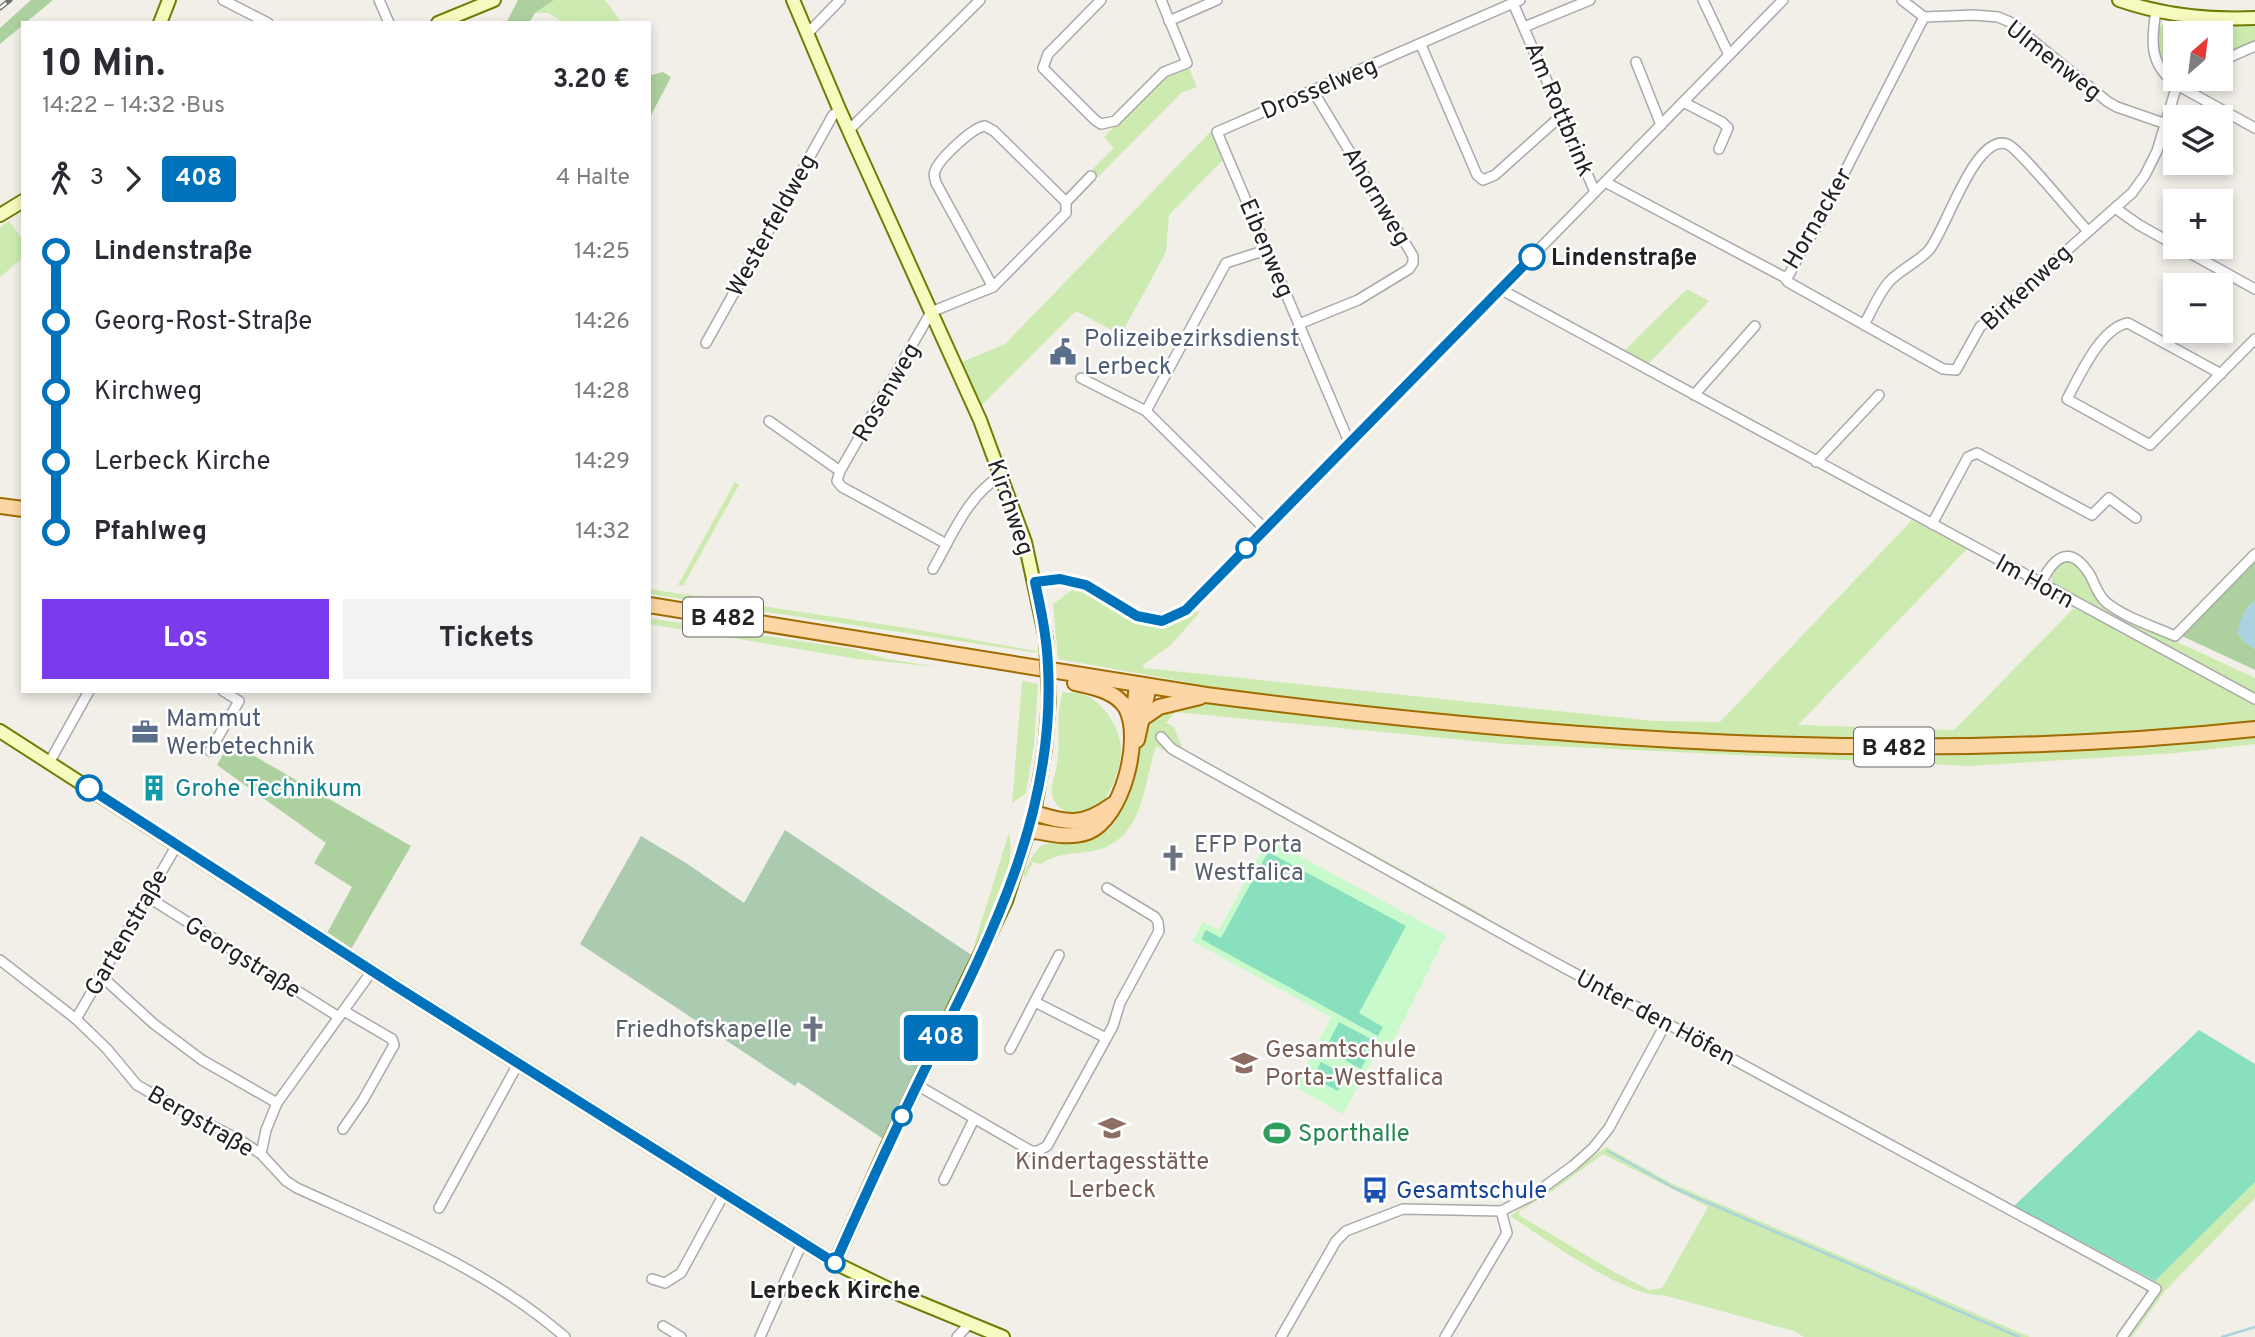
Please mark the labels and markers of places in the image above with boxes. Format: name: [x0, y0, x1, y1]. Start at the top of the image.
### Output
marker: Lindenstraße: [1519, 244, 1545, 270]
place label: Lindenstraße: [1551, 244, 1697, 274]
place label: Polizeibezirksdienst Lerbeck: [1084, 325, 1299, 383]
public building icon: Polizeibezirksdienst Lerbeck: [1048, 337, 1078, 367]
unlabelled marker: [1236, 538, 1256, 558]
place label: Mammut Werbetechnik: [166, 705, 315, 763]
office icon: Mammut Werbetechnik: [130, 717, 160, 747]
building icon: Grohe Technikum: [139, 773, 169, 803]
unlabelled marker: [76, 775, 102, 801]
place label: Grohe Technikum: [175, 775, 362, 805]
place label: EFP Porta Westfalica: [1194, 831, 1304, 889]
church icon: EFP Porta Westfalica: [1158, 843, 1188, 873]
church icon: Friedhofskapelle: [798, 1014, 828, 1044]
place label: Friedhofskapelle: [615, 1016, 792, 1046]
place label: Gesamtschule Porta-Westfalica: [1265, 1036, 1443, 1094]
school or university icon: Gesamtschule Porta-Westfalica: [1229, 1048, 1259, 1078]
unlabelled marker: [892, 1106, 912, 1126]
school or university icon: Kindertagesstätte Lerbeck: [1097, 1113, 1127, 1143]
sports icon: Sporthalle: [1262, 1118, 1292, 1148]
place label: Sporthalle: [1298, 1120, 1410, 1150]
place label: Kindertagesstätte Lerbeck: [1015, 1148, 1209, 1206]
bus stop icon: Gesamtschule: [1360, 1175, 1390, 1205]
place label: Gesamtschule: [1396, 1177, 1547, 1207]
marker: Lerbeck Kirche: [825, 1253, 845, 1273]
place label: Lerbeck Kirche: [750, 1277, 920, 1307]

